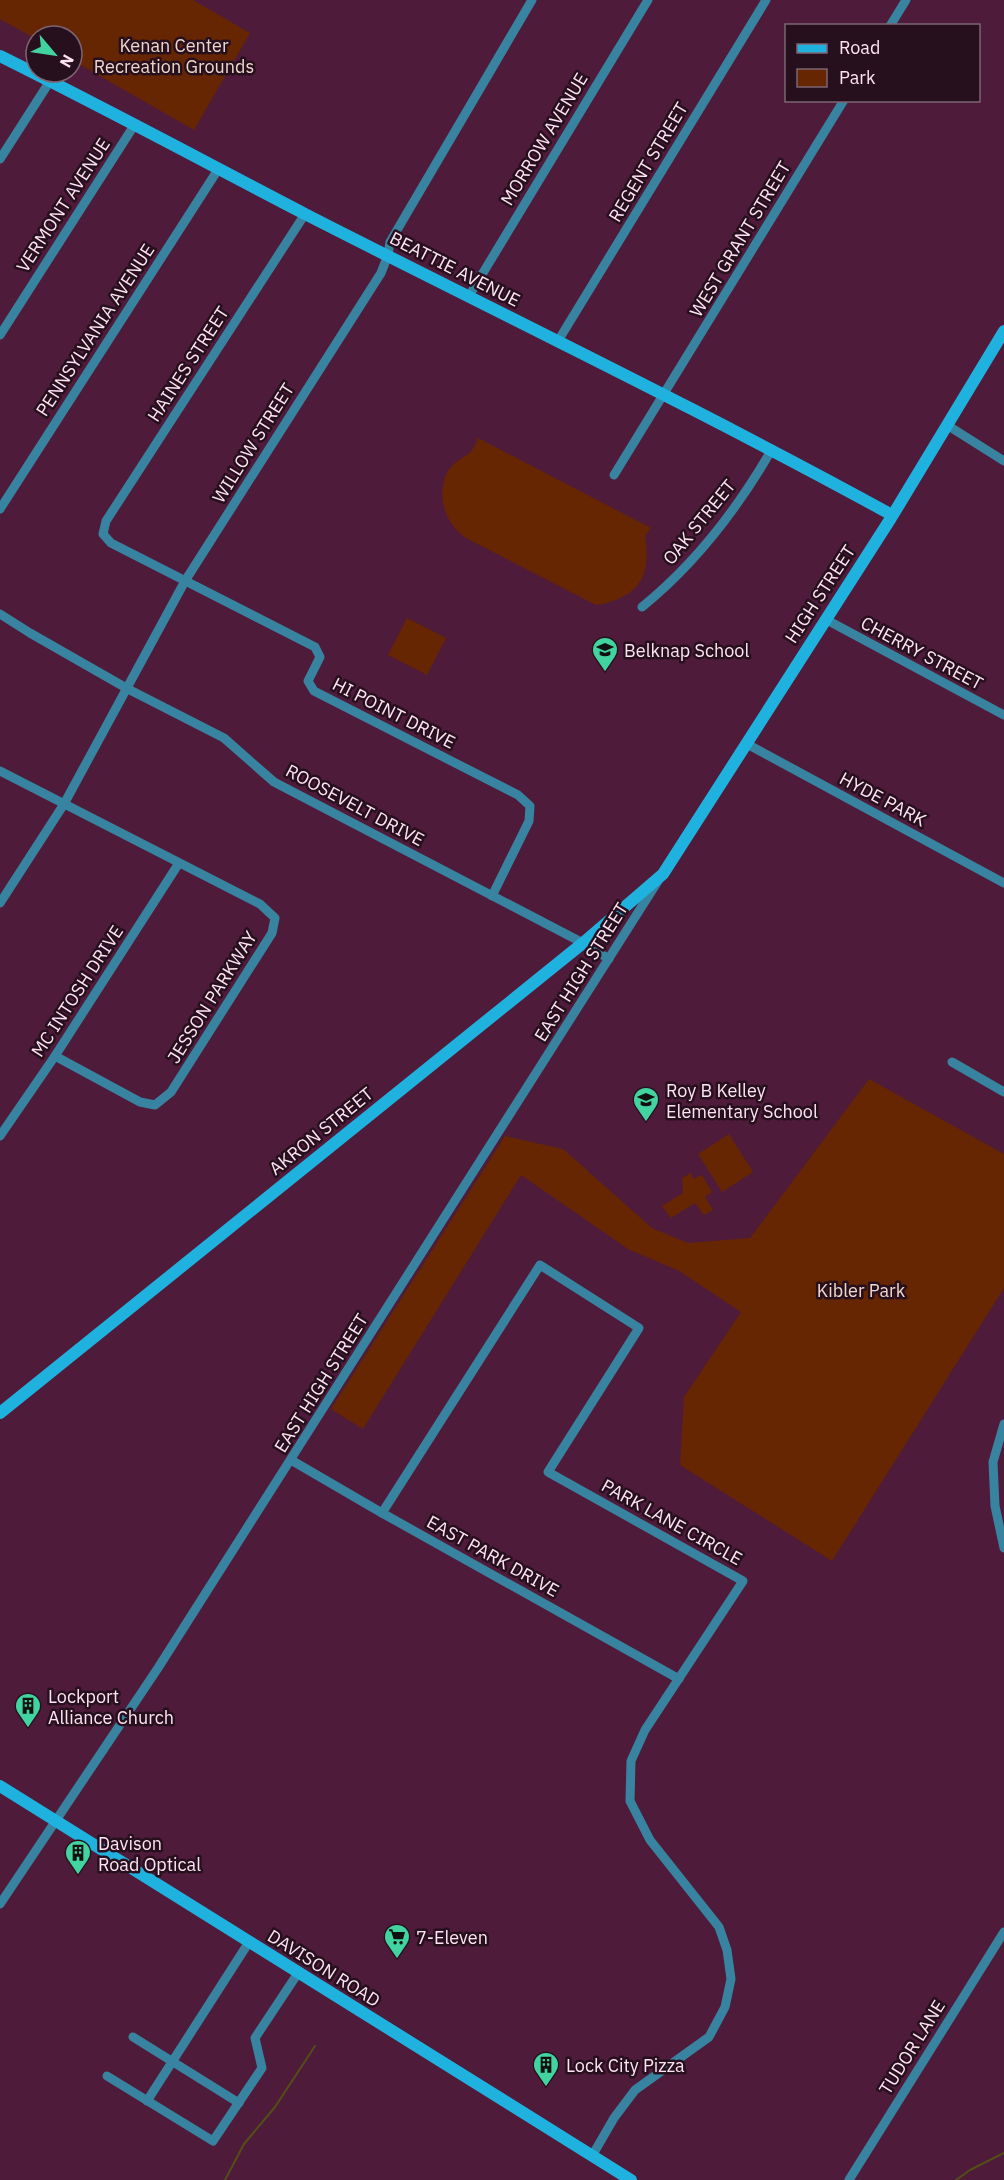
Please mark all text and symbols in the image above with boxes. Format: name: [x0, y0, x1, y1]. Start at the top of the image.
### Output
north arrow: [24, 24, 84, 84]
legend: [785, 24, 980, 102]
park label: Kenan Center Recreation Grounds: [94, 34, 254, 78]
text: Road: [839, 36, 880, 59]
text: N: [56, 51, 79, 71]
text: Park: [839, 66, 876, 89]
street label: MORROW AVENUE: [495, 68, 593, 210]
street label: REGENT STREET: [603, 98, 693, 226]
street label: VERMONT AVENUE: [11, 134, 115, 276]
street label: WEST GRANT STREET: [684, 157, 796, 321]
street label: BEATTIE AVENUE: [386, 226, 524, 312]
street label: PENNSYLVANIA AVENUE: [31, 240, 159, 420]
street label: HAINES STREET: [142, 302, 234, 426]
street label: WILLOW STREET: [207, 379, 299, 507]
street label: OAK STREET: [658, 475, 740, 569]
street label: HIGH STREET: [780, 540, 860, 648]
street label: CHERRY STREET: [857, 611, 987, 695]
school or university icon: Belknap School: [590, 635, 620, 673]
place label: Belknap School: [624, 639, 749, 662]
street label: HI POINT DRIVE: [329, 672, 459, 754]
street label: ROOSEVELT DRIVE: [282, 759, 428, 851]
street label: HYDE PARK: [836, 767, 931, 832]
street label: EAST HIGH STREET: [529, 898, 633, 1046]
street label: MC INTOSH DRIVE: [26, 921, 128, 1061]
street label: JESSON PARKWAY: [162, 926, 262, 1067]
place label: Roy B Kelley Elementary School: [666, 1079, 818, 1123]
street label: AKRON STREET: [264, 1082, 378, 1180]
school or university icon: Roy B Kelley Elementary School: [631, 1085, 661, 1123]
park label: Kibler Park: [817, 1279, 906, 1302]
street label: EAST HIGH STREET: [269, 1309, 373, 1457]
street label: PARK LANE CIRCLE: [598, 1474, 746, 1570]
street label: EAST PARK DRIVE: [423, 1510, 563, 1602]
place label: Lockport Alliance Church: [48, 1685, 174, 1729]
building icon: Lockport Alliance Church: [13, 1691, 43, 1729]
place label: Davison Road Optical: [98, 1832, 201, 1876]
building icon: Davison Road Optical: [63, 1838, 93, 1876]
supermarket icon: 7-Eleven: [382, 1922, 412, 1960]
street label: DAVISON ROAD: [263, 1924, 385, 2012]
place label: 7-Eleven: [416, 1926, 488, 1949]
street label: TUDOR LANE: [874, 1995, 950, 2099]
building icon: Lock City Pizza: [531, 2050, 561, 2088]
place label: Lock City Pizza: [566, 2054, 685, 2077]

